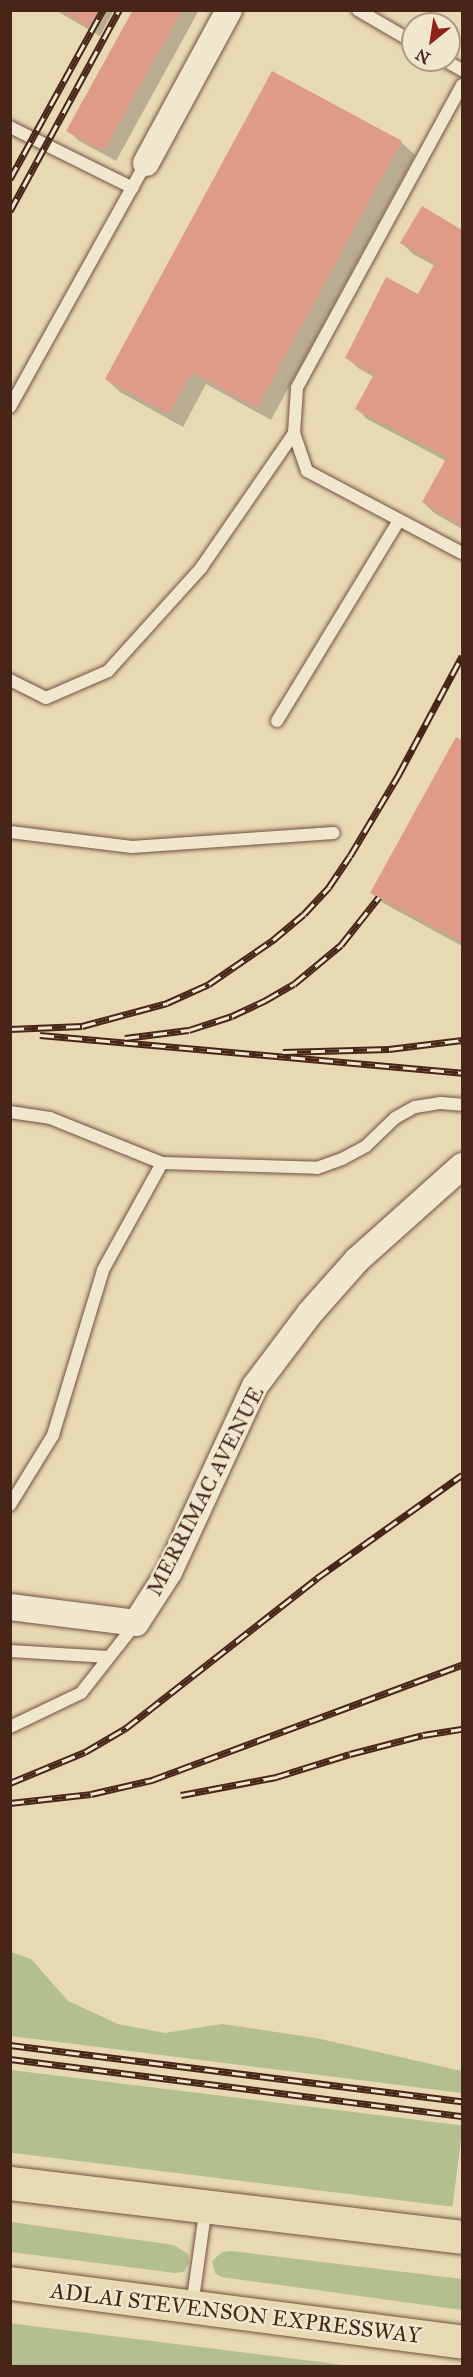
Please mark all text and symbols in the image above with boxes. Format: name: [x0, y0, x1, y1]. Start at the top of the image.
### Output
north arrow: [401, 12, 461, 72]
text: N: [412, 45, 433, 68]
street label: MERRIMAC AVENUE: [141, 1382, 269, 1600]
street label: ADLAI STEVENSON EXPRESSWAY: [49, 2277, 423, 2349]

